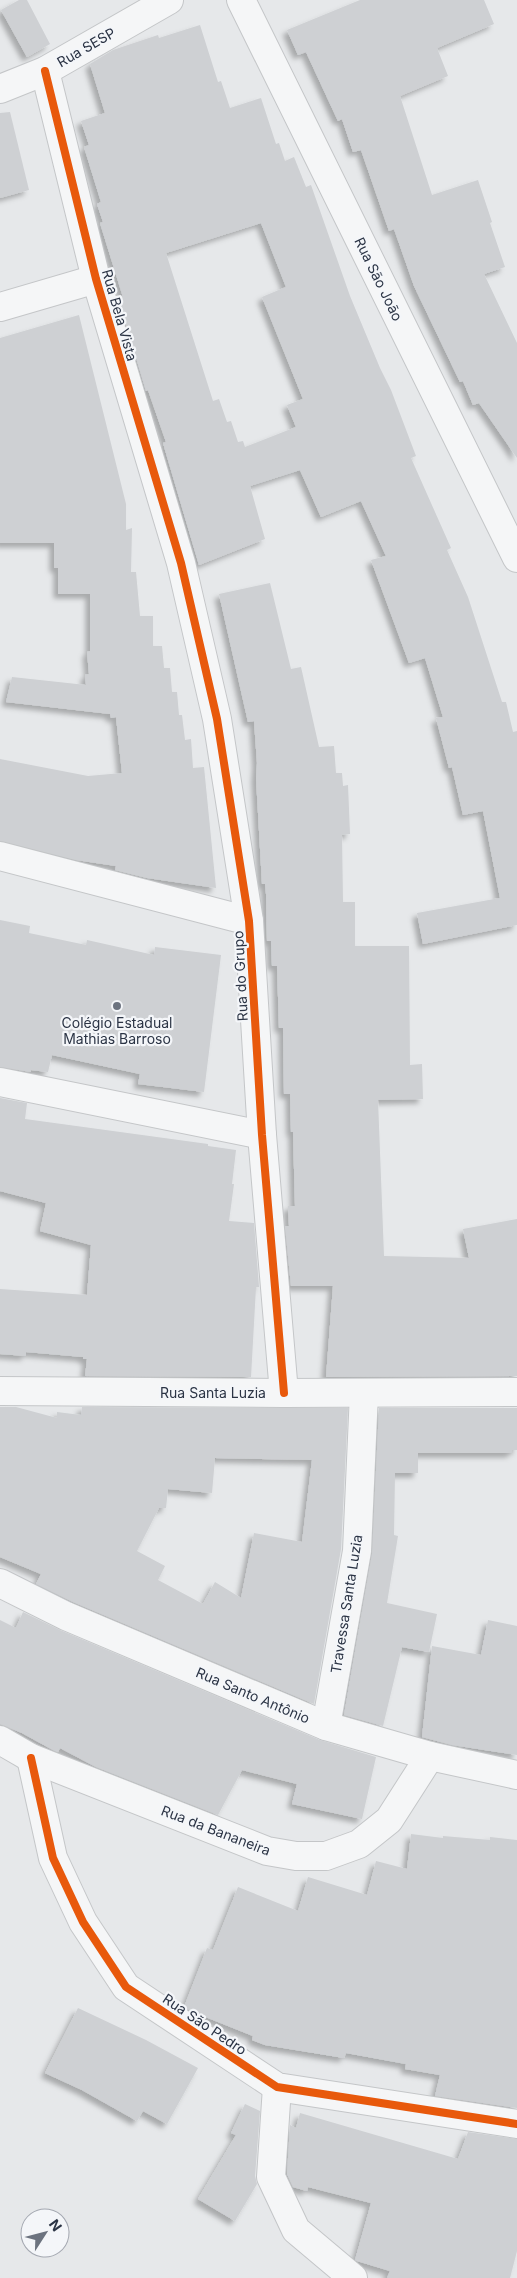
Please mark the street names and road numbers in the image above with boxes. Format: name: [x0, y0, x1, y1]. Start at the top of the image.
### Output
street label: Rua SESP: [54, 24, 118, 70]
street label: Rua São João: [351, 234, 407, 324]
street label: Rua Bela Vista: [99, 267, 141, 363]
street label: Rua do Grupo: [229, 930, 251, 1022]
street label: Rua Santa Luzia: [160, 1384, 266, 1401]
street label: Travessa Santa Luzia: [327, 1533, 365, 1675]
street label: Rua Santo Antônio: [194, 1663, 312, 1727]
street label: Rua da Bananeira: [159, 1801, 273, 1859]
street label: Rua São Pedro: [160, 1990, 250, 2058]

